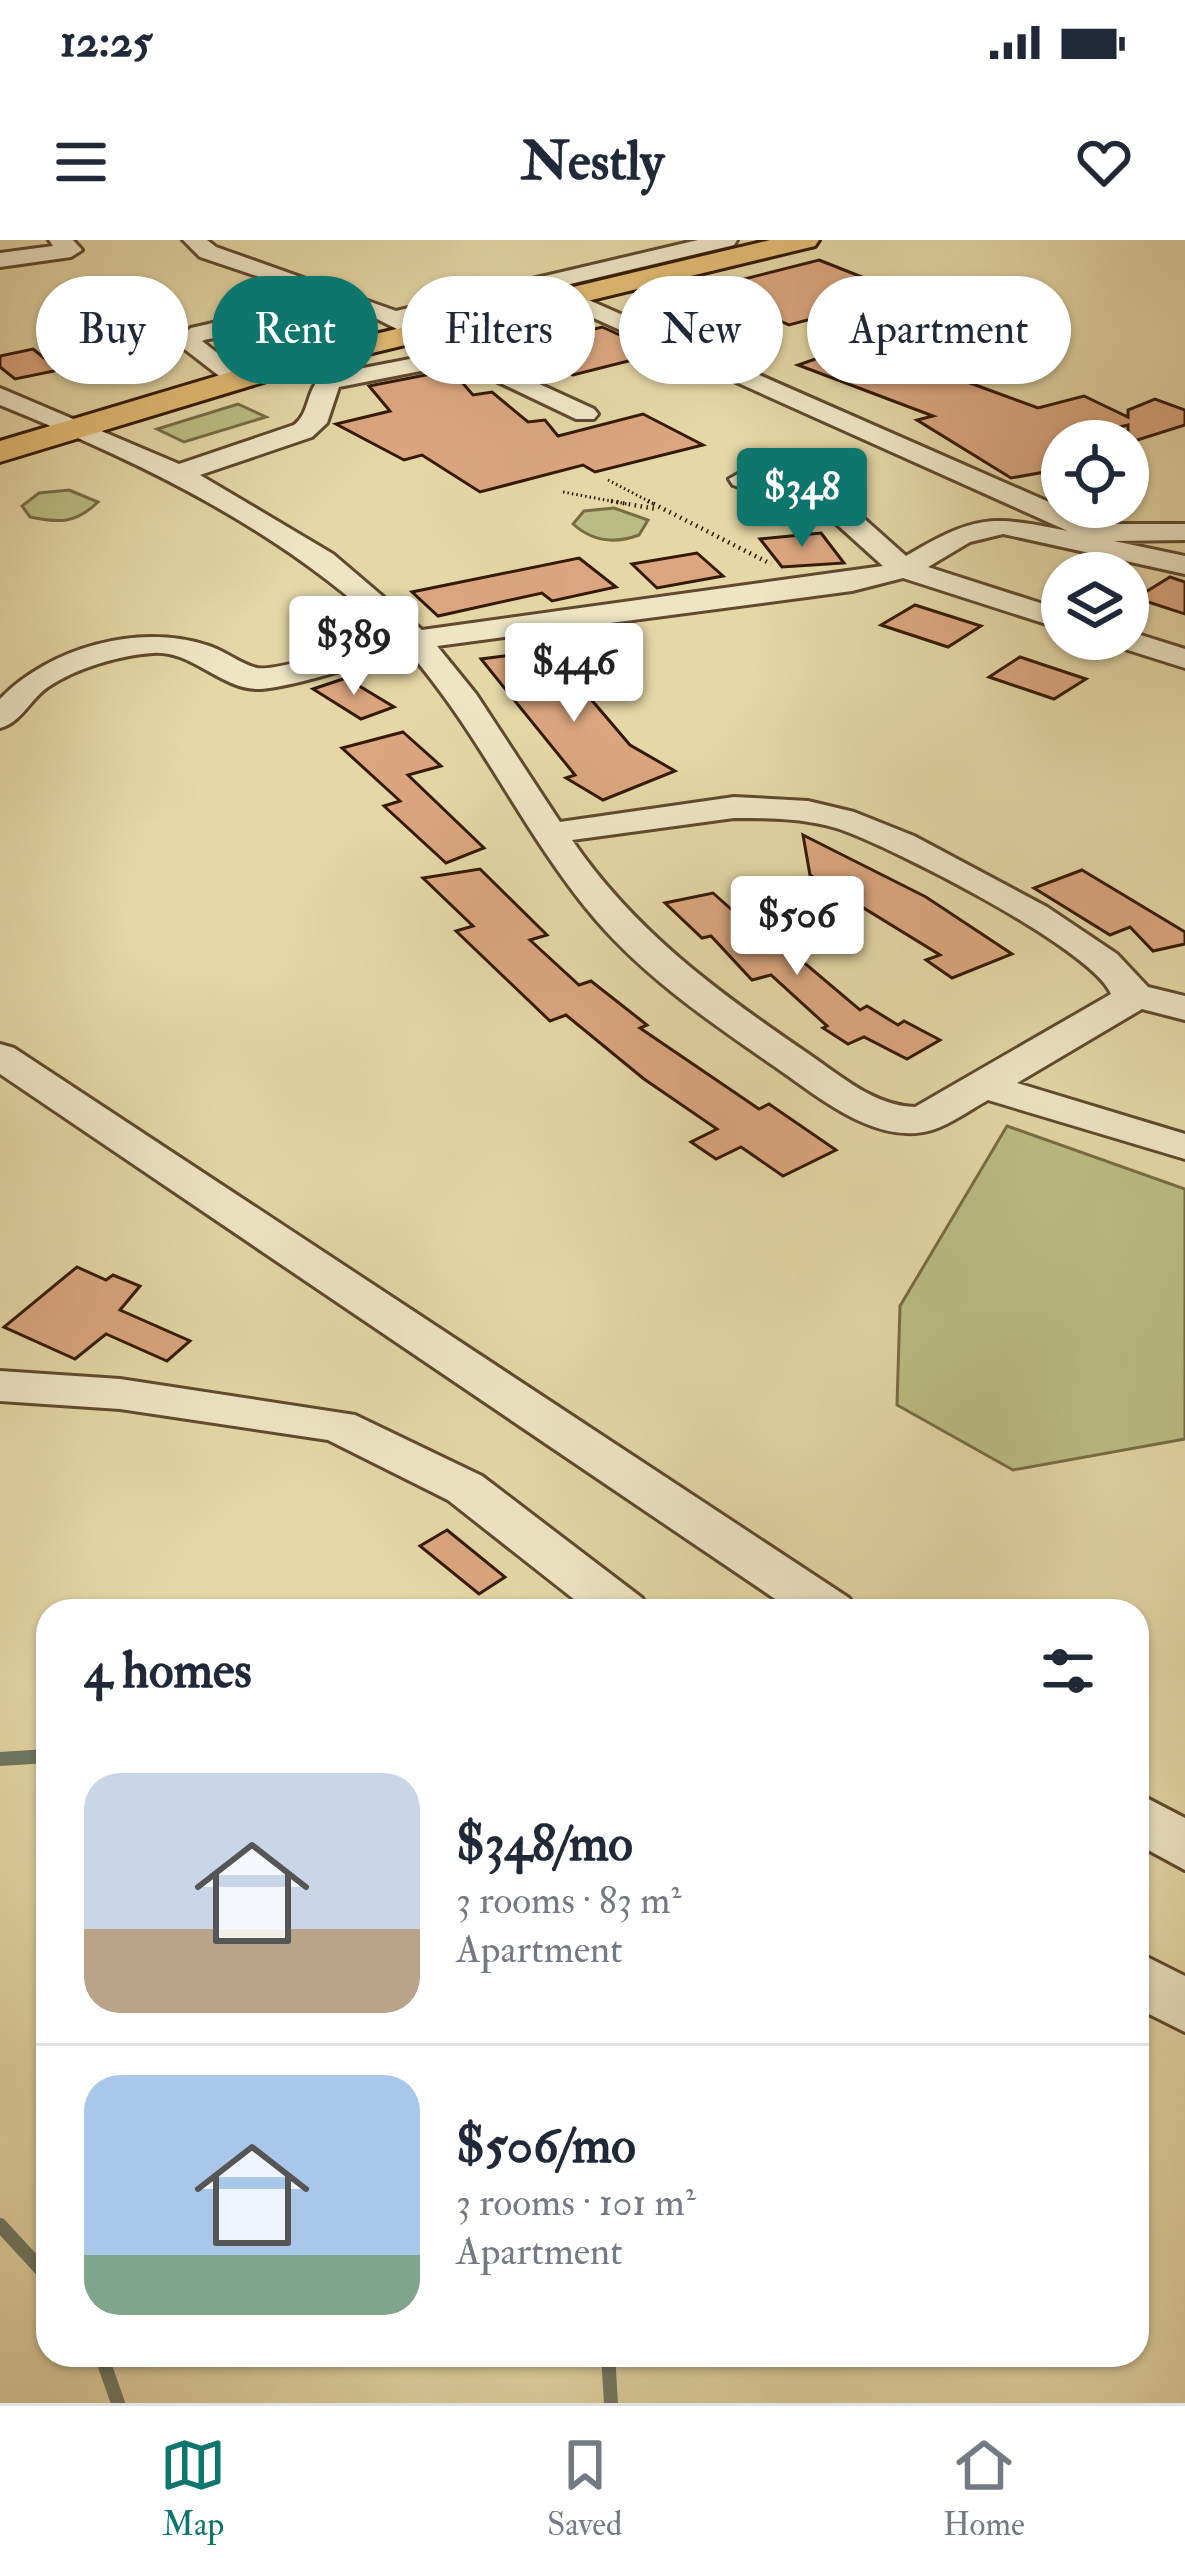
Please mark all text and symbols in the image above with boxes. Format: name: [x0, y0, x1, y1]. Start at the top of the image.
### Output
text: 12:25: [60, 14, 152, 70]
text: Nestly: [521, 128, 664, 196]
icon: menu: [48, 129, 114, 195]
icon: heart: [1071, 129, 1137, 195]
chip: Buy: [36, 276, 188, 384]
chip: Rent: [212, 276, 378, 384]
chip: Filters: [402, 276, 595, 384]
chip: New: [619, 276, 783, 384]
chip: Apartment: [807, 276, 1071, 384]
map controls: [1041, 420, 1149, 660]
button: locate: [1041, 420, 1149, 528]
pin: $348: [731, 448, 873, 550]
text: $348: [764, 462, 840, 511]
button: layers: [1041, 552, 1149, 660]
pin: $389: [283, 596, 425, 698]
text: $389: [316, 610, 392, 659]
pin: $446: [503, 623, 645, 725]
text: $446: [532, 637, 616, 686]
pin: $506: [726, 876, 868, 978]
text: $506: [758, 890, 836, 939]
icon: filters: [1035, 1638, 1101, 1704]
text: 4 homes: [84, 1639, 252, 1703]
text: $348/mo: [456, 1812, 633, 1876]
icon: home: [180, 1821, 324, 1965]
text: 3 rooms · 83 m²: [456, 1876, 682, 1925]
text: Apartment: [456, 1925, 623, 1974]
text: $506/mo: [456, 2114, 636, 2178]
icon: home: [180, 2123, 324, 2267]
text: 3 rooms · 101 m²: [456, 2178, 696, 2227]
text: Apartment: [456, 2227, 623, 2276]
tab: Map: [160, 2432, 226, 2545]
tab: Saved: [547, 2432, 622, 2545]
tab: Home: [943, 2432, 1025, 2545]

